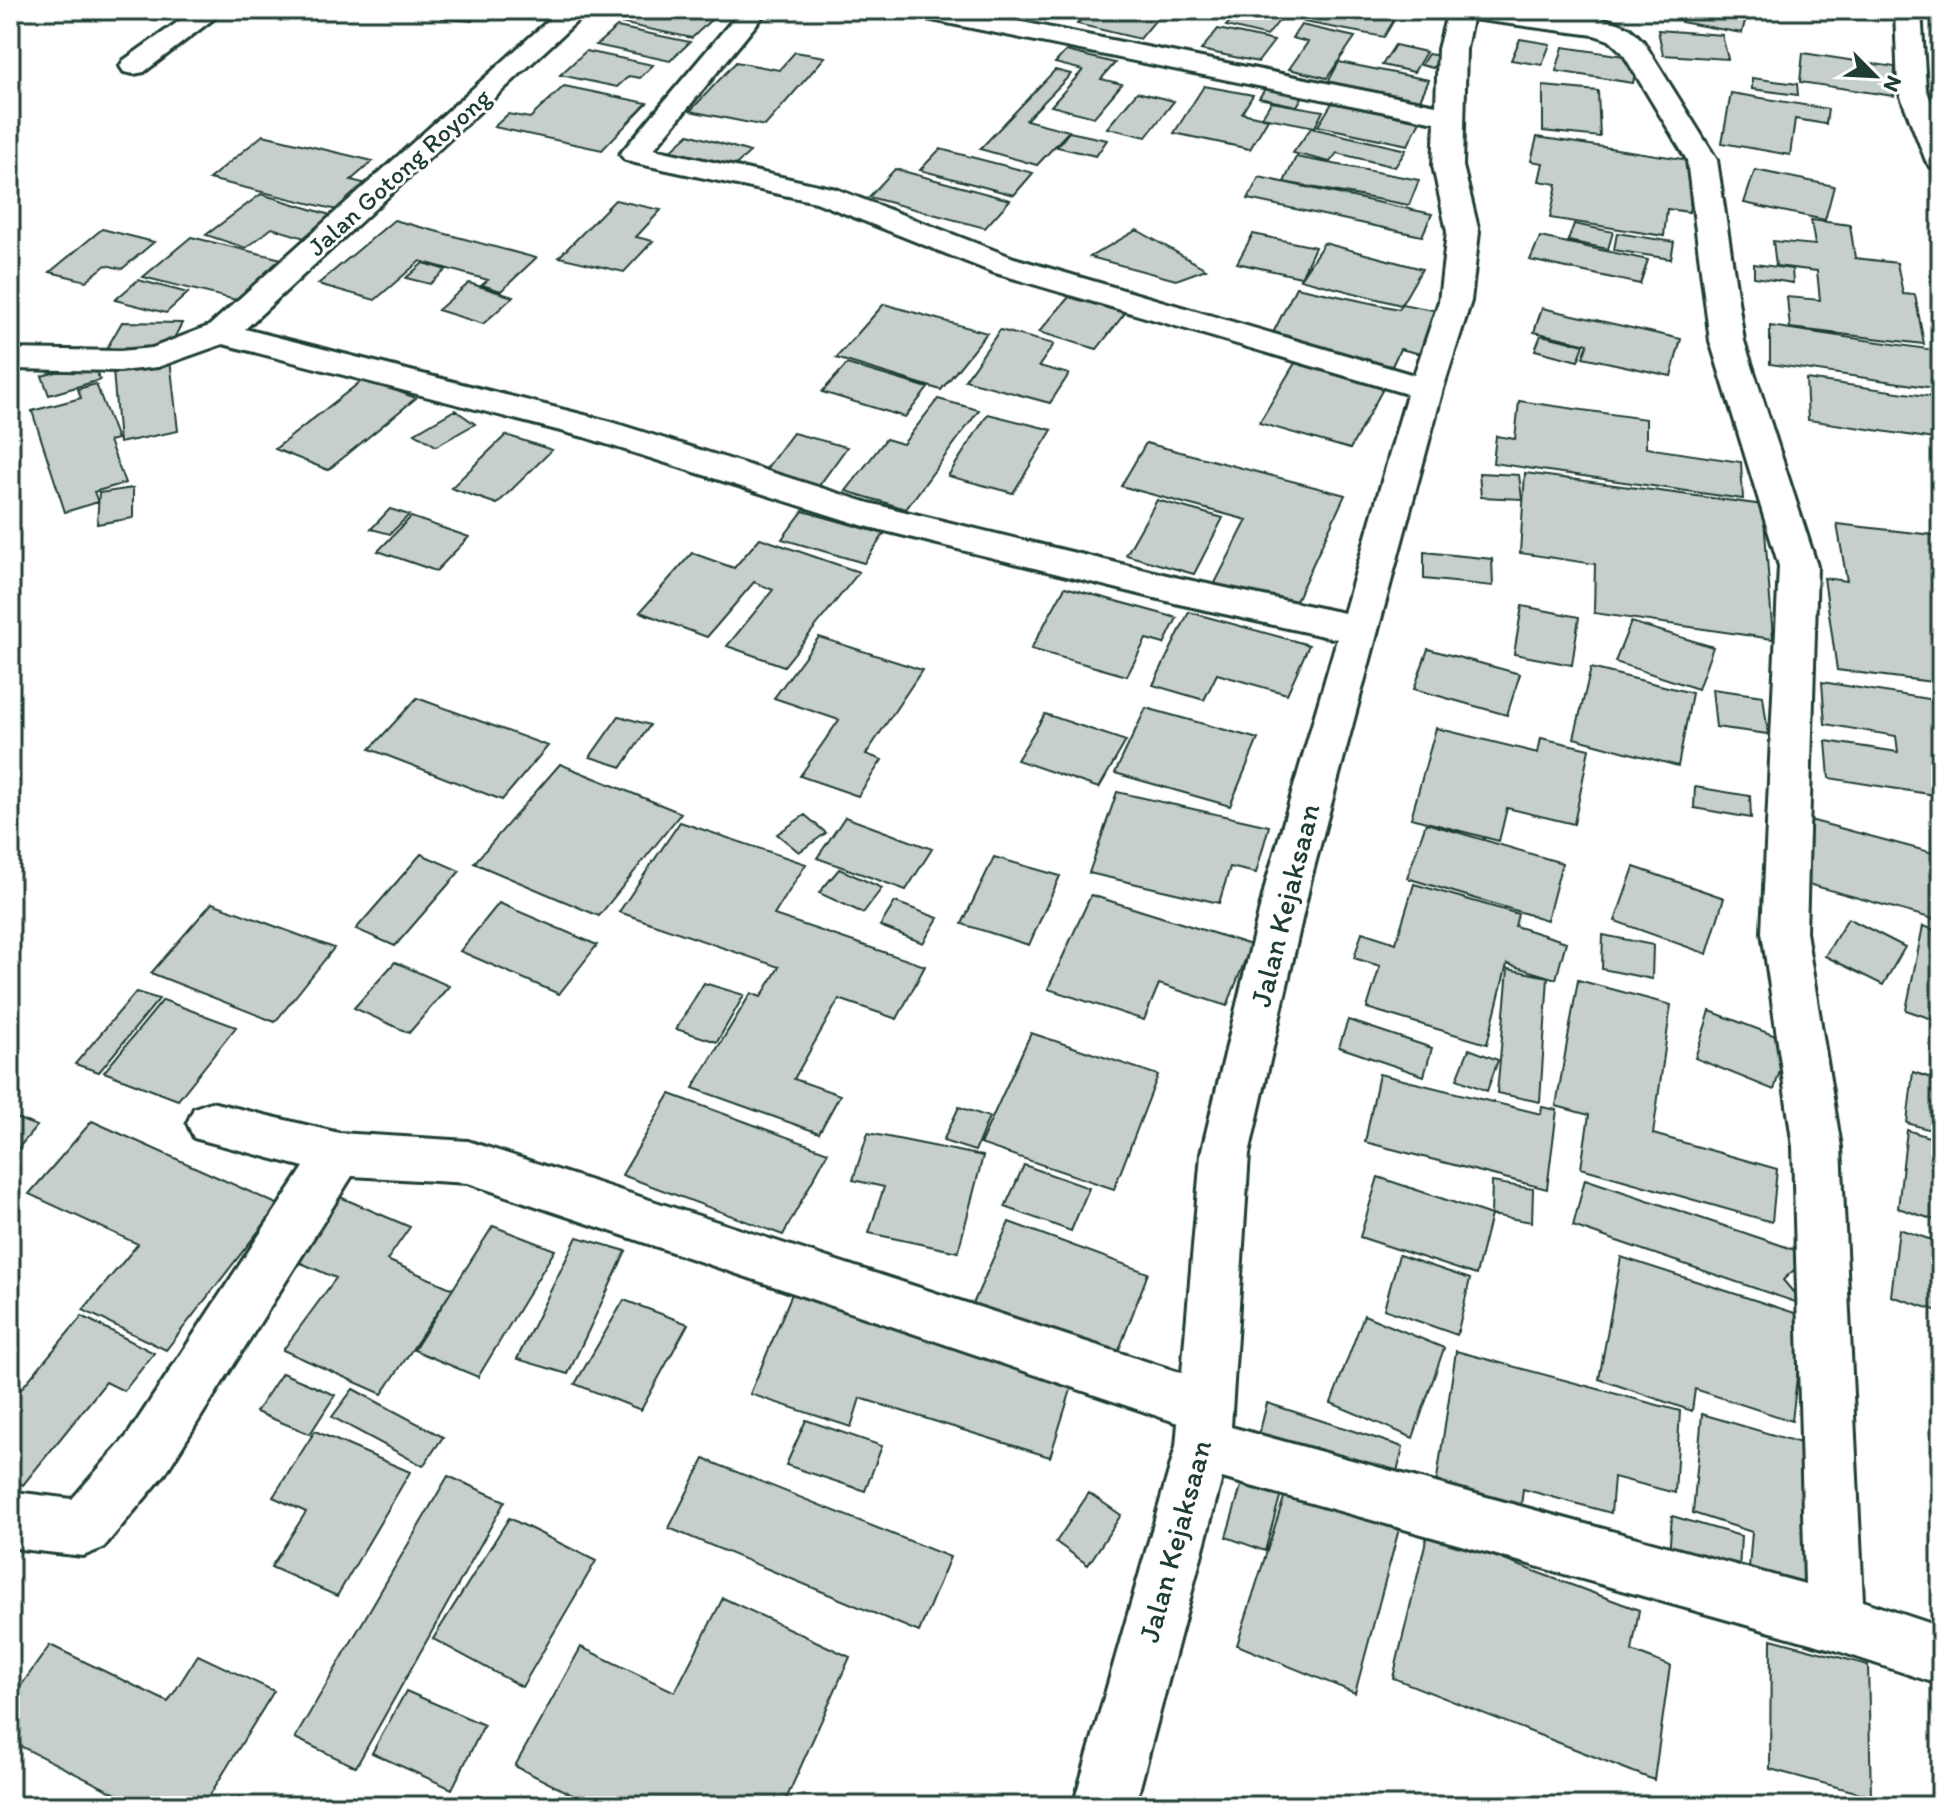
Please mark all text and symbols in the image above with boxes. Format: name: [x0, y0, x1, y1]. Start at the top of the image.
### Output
north arrow: [1835, 36, 1915, 116]
text: N: [1877, 72, 1908, 96]
street label: Jalan Gotong Royong: [301, 81, 498, 263]
street label: Jalan Kejaksaan: [1241, 799, 1328, 1010]
street label: Jalan Kejaksaan: [1130, 1436, 1219, 1646]

